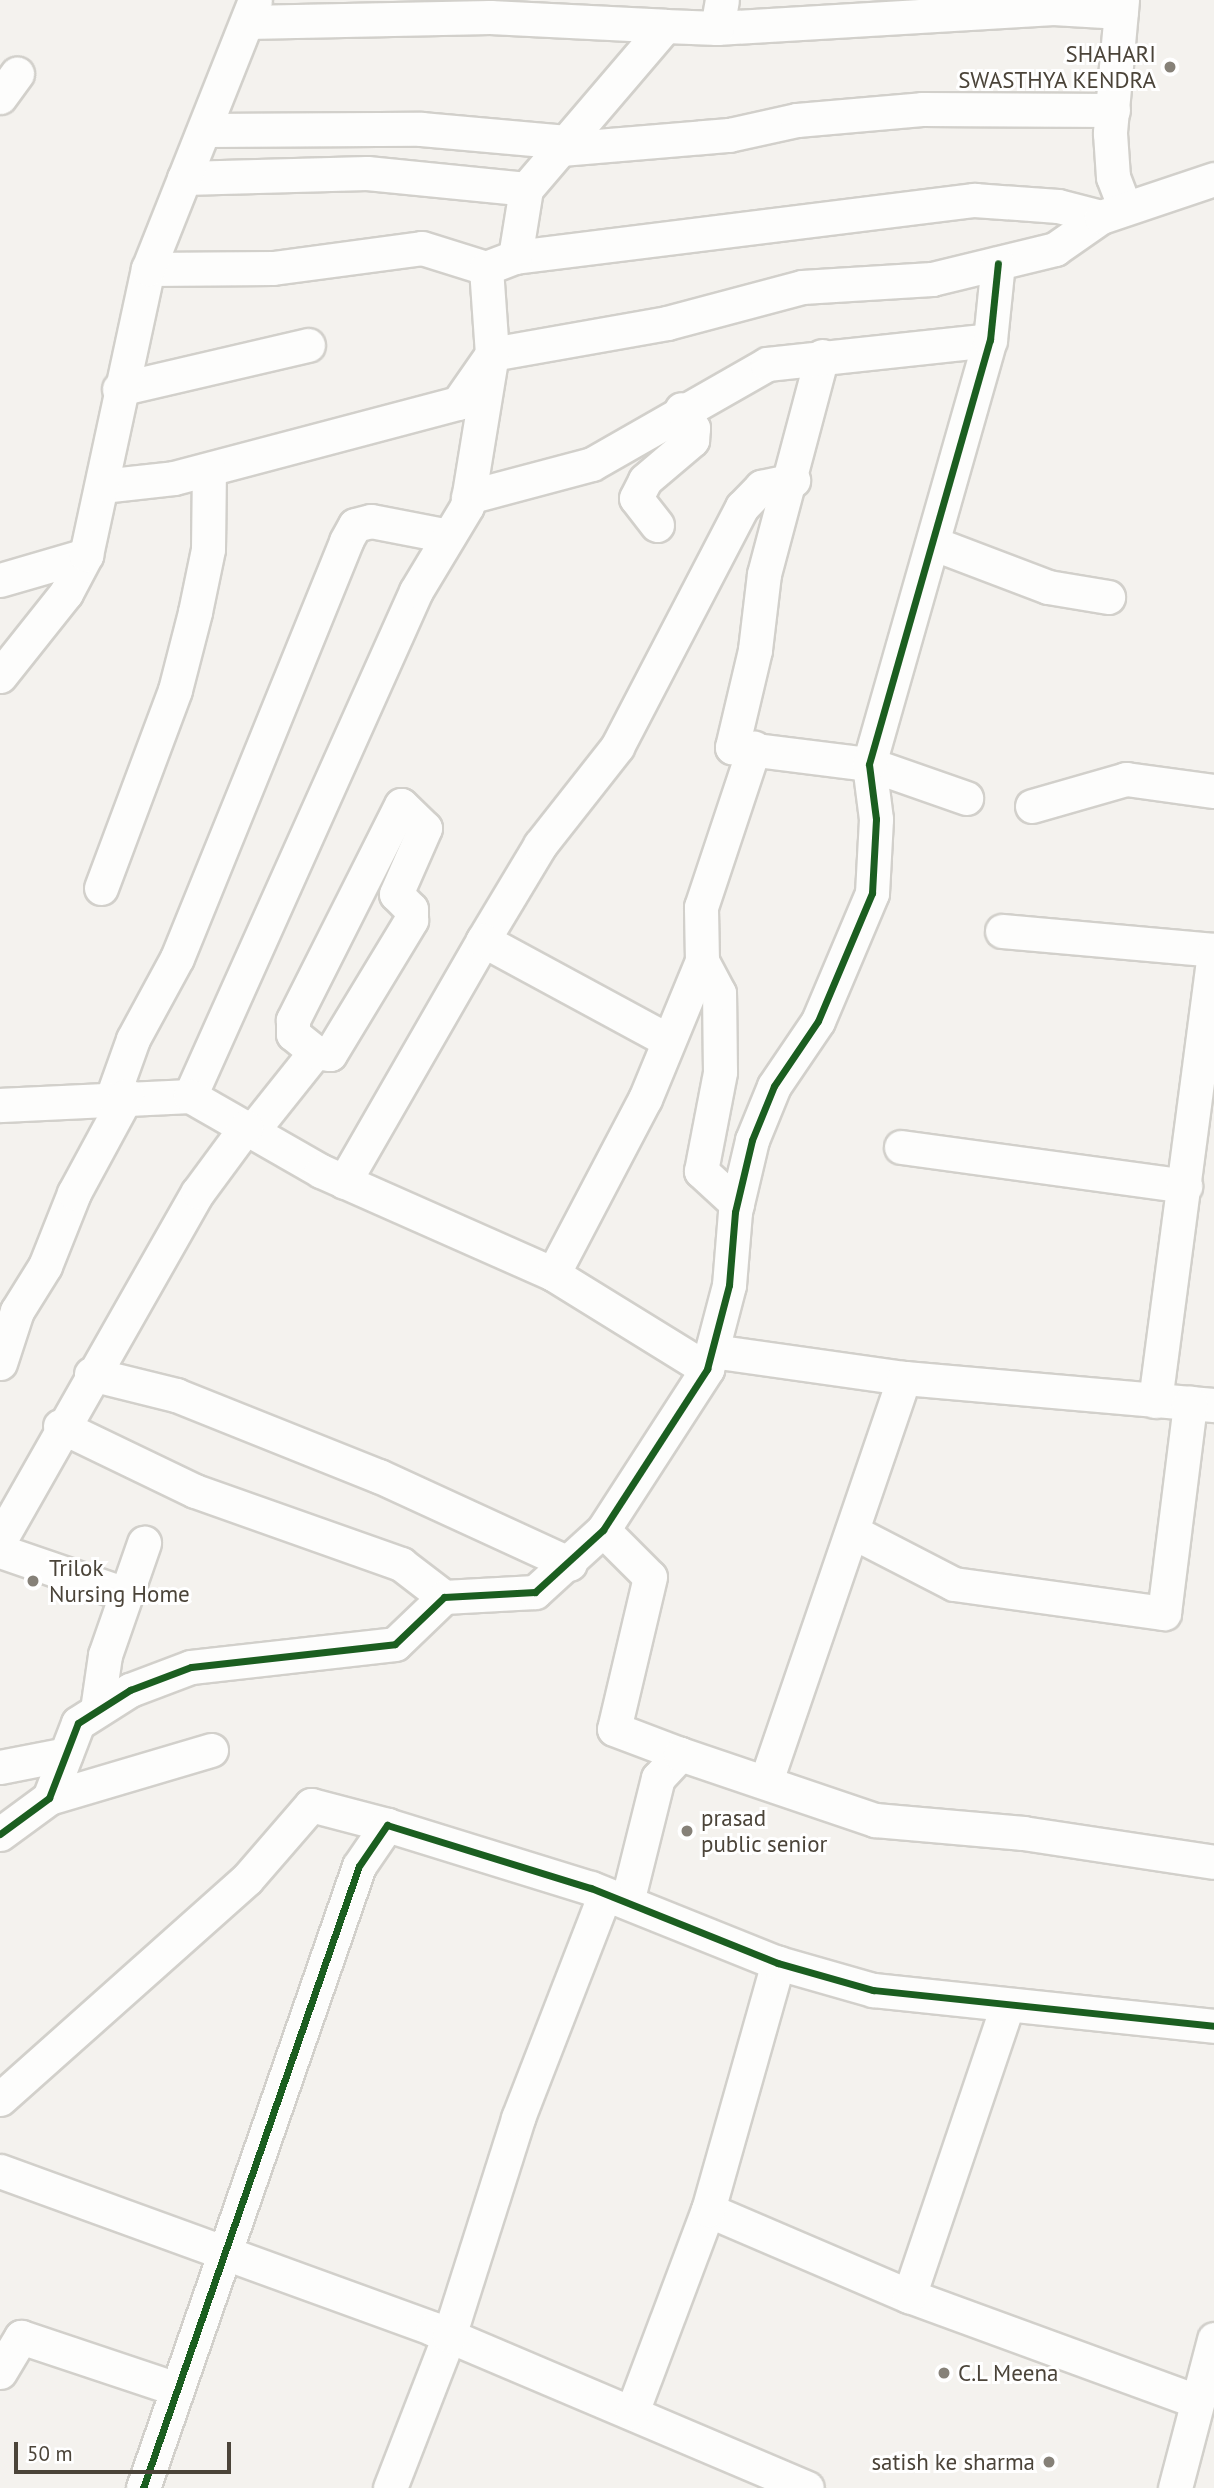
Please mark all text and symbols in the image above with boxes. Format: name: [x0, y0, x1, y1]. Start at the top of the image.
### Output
place label: SHAHARI SWASTHYA KENDRA: [957, 40, 1156, 94]
marker: SHAHARI SWASTHYA KENDRA: [1162, 59, 1178, 75]
place label: Trilok Nursing Home: [49, 1554, 190, 1608]
marker: Trilok Nursing Home: [23, 1571, 43, 1591]
place label: prasad public senior: [701, 1804, 828, 1858]
marker: prasad public senior: [679, 1823, 695, 1839]
place label: C.L Meena: [958, 2359, 1059, 2387]
marker: C.L Meena: [936, 2365, 952, 2381]
scale bar: [18, 2428, 234, 2472]
text: 50 m: [27, 2440, 73, 2467]
place label: satish ke sharma: [871, 2448, 1035, 2476]
marker: satish ke sharma: [1041, 2454, 1057, 2470]

